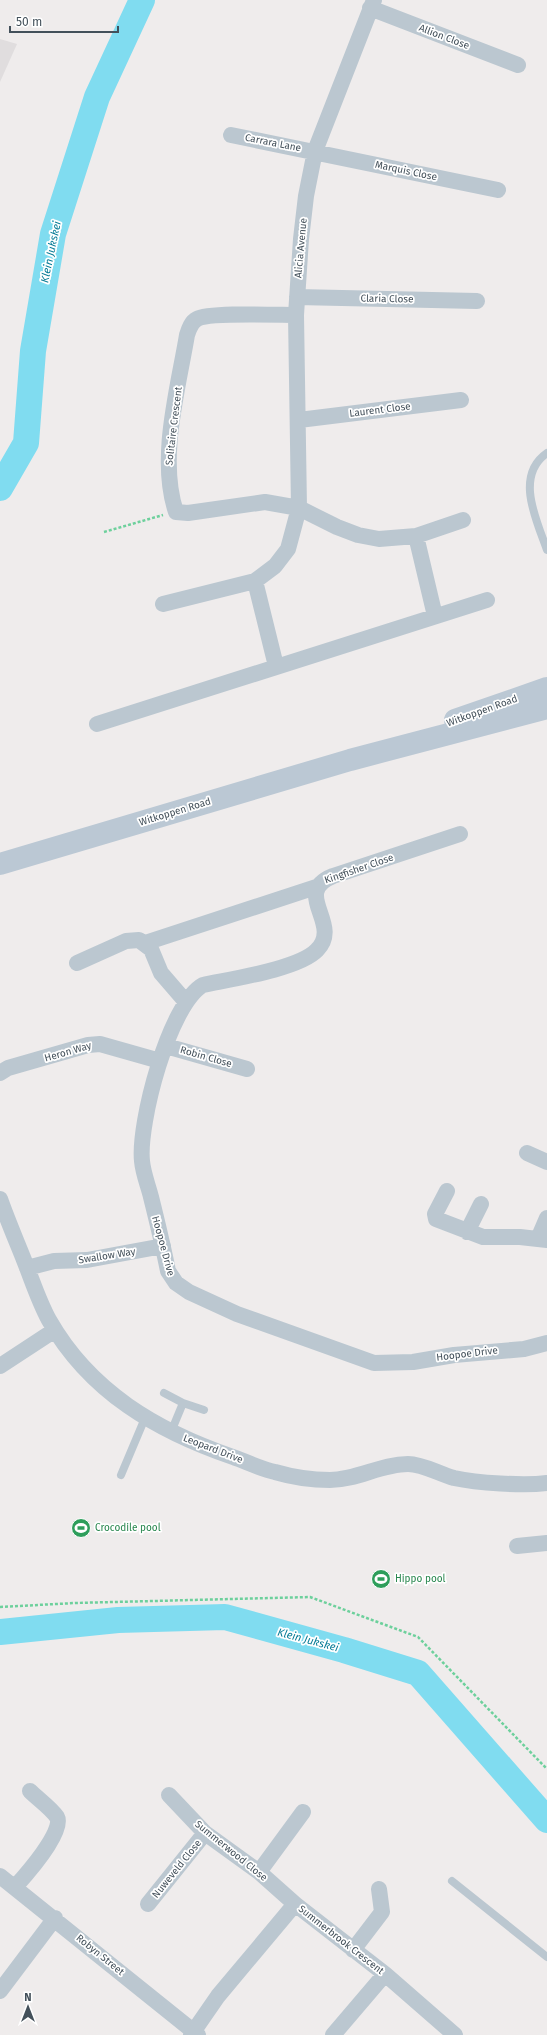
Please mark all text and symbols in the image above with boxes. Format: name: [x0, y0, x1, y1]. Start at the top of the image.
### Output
scale bar: [10, 8, 118, 34]
text: 50 m: [16, 15, 42, 29]
street label: Allion Close: [417, 22, 471, 52]
street label: Carrara Lane: [244, 132, 302, 154]
street label: Marquis Close: [374, 159, 438, 183]
street label: Alicia Avenue: [292, 217, 310, 279]
water label: Klein Jukskei: [38, 220, 64, 284]
street label: Claria Close: [360, 293, 414, 305]
street label: Solitaire Crescent: [163, 386, 185, 466]
street label: Laurent Close: [349, 400, 411, 420]
street label: Witkoppen Road: [445, 693, 519, 729]
street label: Witkoppen Road: [138, 795, 212, 829]
street label: Kingfisher Close: [323, 852, 395, 886]
street label: Heron Way: [43, 1040, 93, 1064]
street label: Robin Close: [179, 1044, 233, 1070]
street label: Hoopoe Drive: [149, 1215, 177, 1277]
street label: Swallow Way: [78, 1246, 136, 1266]
street label: Hoopoe Drive: [436, 1344, 498, 1364]
street label: Leopard Drive: [181, 1432, 245, 1466]
sports icon: Crocodile pool: [70, 1517, 92, 1539]
place label: Crocodile pool: [95, 1522, 161, 1534]
sports icon: Hippo pool: [370, 1568, 392, 1590]
place label: Hippo pool: [395, 1573, 446, 1585]
water label: Klein Jukskei: [276, 1626, 340, 1654]
street label: Summerwood Close: [192, 1818, 270, 1884]
street label: Nuweveld Close: [150, 1837, 204, 1901]
street label: Summerbrook Crescent: [296, 1903, 386, 1977]
street label: Robyn Street: [74, 1932, 127, 1978]
north arrow: [8, 1987, 48, 2027]
text: N: [24, 1991, 32, 2004]

